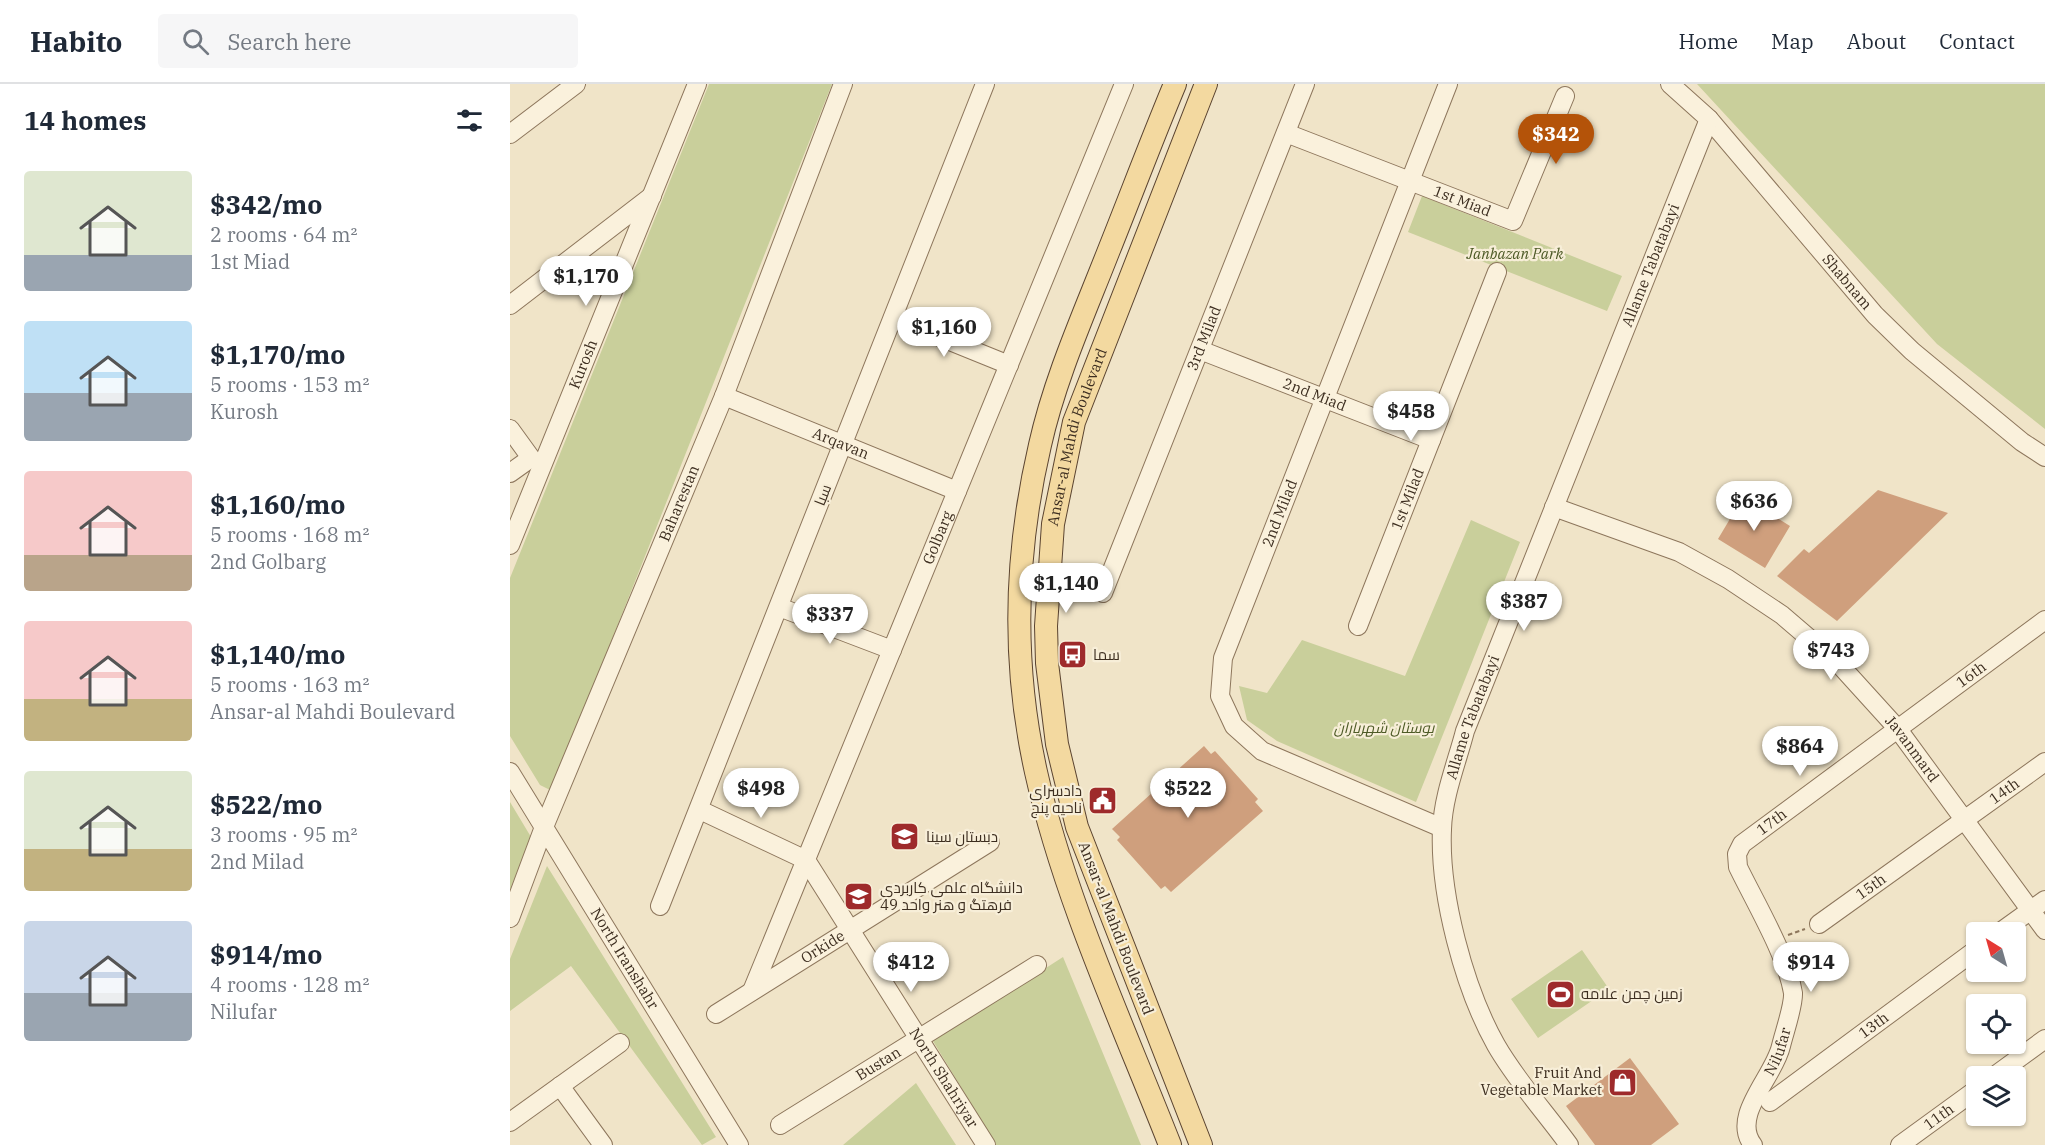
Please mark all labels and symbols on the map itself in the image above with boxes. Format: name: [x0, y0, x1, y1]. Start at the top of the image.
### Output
pin: $342: [1520, 114, 1592, 165]
street label: 1st Miad: [1431, 181, 1494, 221]
street label: Allame Tabatabayi: [1617, 201, 1683, 329]
park label: Janbazan Park: [1466, 244, 1563, 263]
street label: Shabnam: [1818, 250, 1876, 313]
pin: $1,170: [537, 256, 635, 307]
street label: 3rd Milad: [1182, 303, 1225, 373]
pin: $1,160: [895, 307, 993, 358]
street label: Kurosh: [564, 337, 601, 391]
street label: Ansar-al Mahdi Boulevard: [1043, 345, 1111, 527]
street label: 2nd Miad: [1280, 373, 1349, 415]
pin: $458: [1375, 391, 1447, 442]
street label: Arqavan: [810, 423, 872, 463]
street label: Baharestan: [654, 462, 703, 544]
street label: 1st Milad: [1387, 466, 1428, 533]
street label: 2nd Milad: [1257, 477, 1301, 550]
street label: سبا: [810, 481, 835, 508]
pin: $636: [1718, 481, 1790, 532]
street label: Golbarg: [918, 508, 957, 567]
pin: $1,140: [1017, 563, 1115, 614]
pin: $387: [1488, 581, 1560, 632]
pin: $337: [794, 594, 866, 645]
pin: $743: [1795, 630, 1867, 681]
bus stop icon: سما: [1056, 639, 1088, 671]
place label: سما: [1093, 645, 1120, 664]
street label: Allame Tabatabayi: [1441, 652, 1503, 782]
street label: 16th: [1952, 657, 1990, 692]
street label: Javanmard: [1881, 711, 1944, 786]
park label: بوستان شهریاران: [1334, 718, 1435, 737]
pin: $864: [1764, 726, 1836, 777]
pin: $498: [725, 768, 797, 819]
pin: $522: [1152, 768, 1224, 819]
street label: 14th: [1985, 774, 2023, 808]
place label: دادسرای ناحیه پنج: [1029, 781, 1082, 819]
public building icon: دادسرای ناحیه پنج: [1087, 784, 1119, 816]
street label: 17th: [1753, 804, 1790, 839]
school or university icon: دبستان سینا: [889, 821, 921, 853]
place label: دبستان سینا: [926, 827, 998, 847]
street label: Ansar-al Mahdi Boulevard: [1075, 839, 1158, 1017]
street label: 15th: [1852, 869, 1890, 904]
place label: دانشگاه علمی کاربردی فرهتگ و هنر واحد 49: [880, 878, 1023, 914]
school or university icon: دانشگاه علمی کاربردی فرهتگ و هنر واحد 49: [843, 881, 875, 913]
street label: North Iranshahr: [587, 904, 664, 1013]
north arrow: [1966, 922, 2026, 982]
street label: Orkide: [797, 926, 848, 967]
pin: $412: [875, 942, 947, 993]
pin: $914: [1775, 942, 1847, 993]
sports icon: زمین چمن علامه: [1544, 978, 1576, 1010]
place label: زمین چمن علامه: [1581, 984, 1683, 1004]
street label: 13th: [1855, 1008, 1892, 1042]
street label: North Shahriyar: [905, 1024, 983, 1132]
street label: Nilufar: [1759, 1025, 1795, 1079]
street label: Bustan: [852, 1042, 905, 1084]
place label: Fruit And Vegetable Market: [1481, 1063, 1602, 1099]
shop icon: Fruit And Vegetable Market: [1607, 1066, 1639, 1098]
street label: 11th: [1920, 1099, 1957, 1134]

